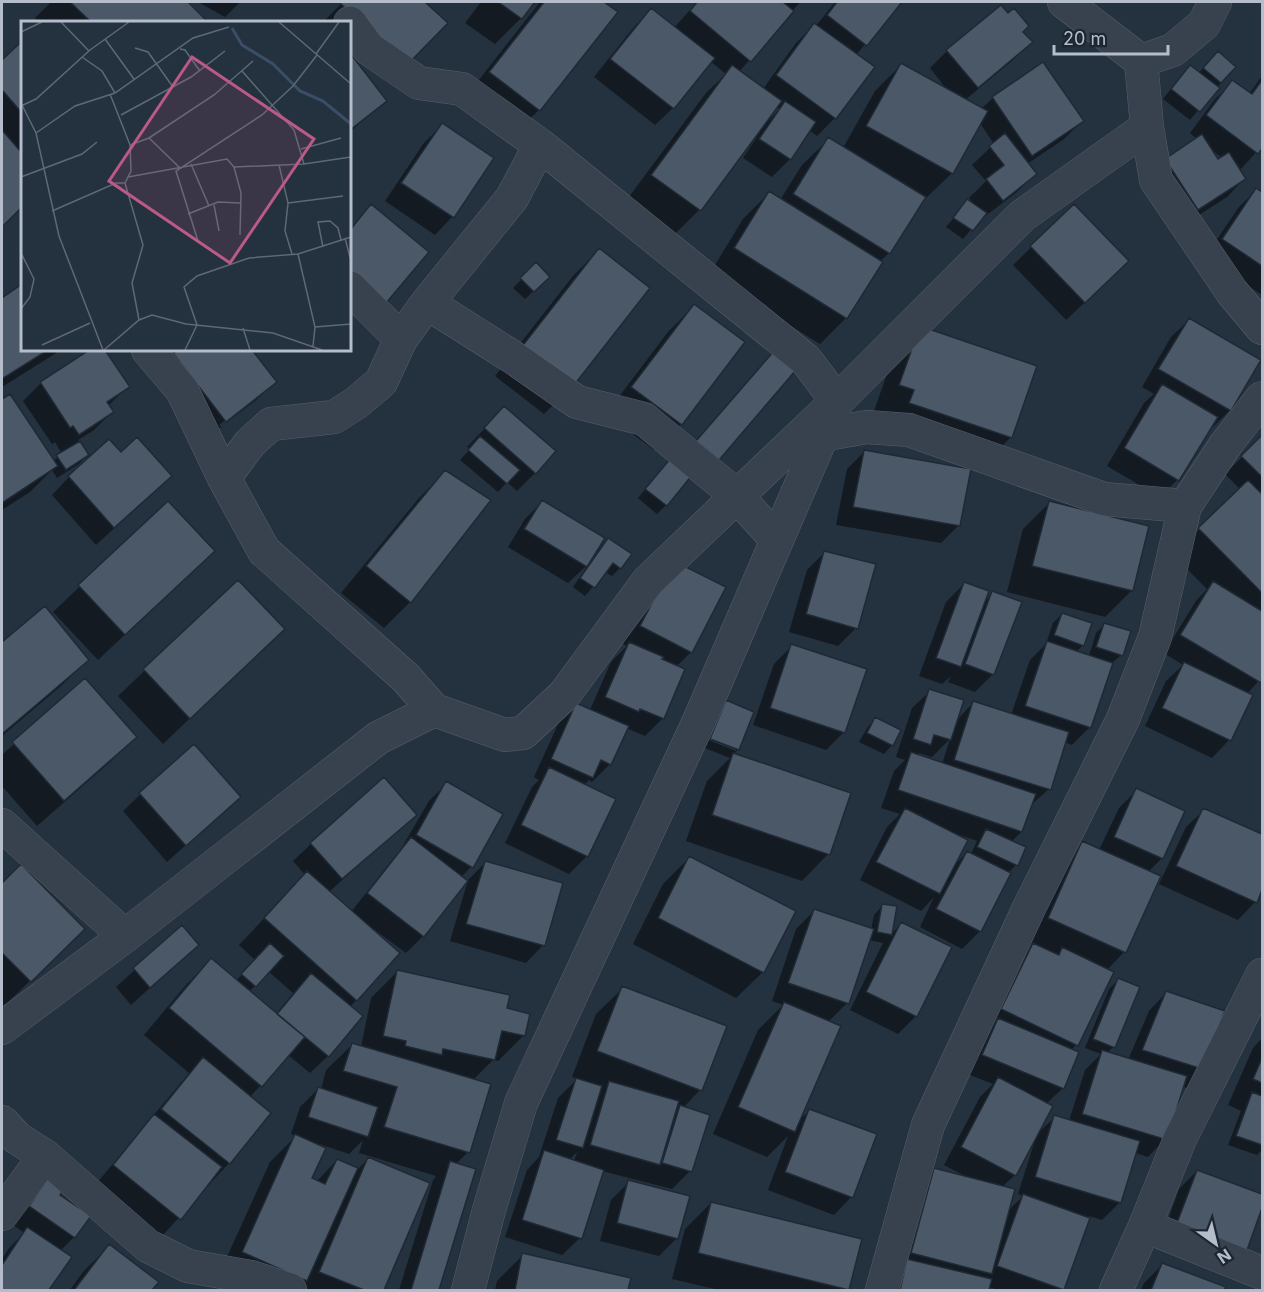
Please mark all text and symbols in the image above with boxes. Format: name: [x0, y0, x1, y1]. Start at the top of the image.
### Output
scale bar: [1054, 18, 1168, 56]
inset map: [21, 21, 351, 351]
text: 20 m: [1063, 28, 1106, 49]
north arrow: [1186, 1214, 1246, 1274]
text: N: [1214, 1245, 1235, 1268]

